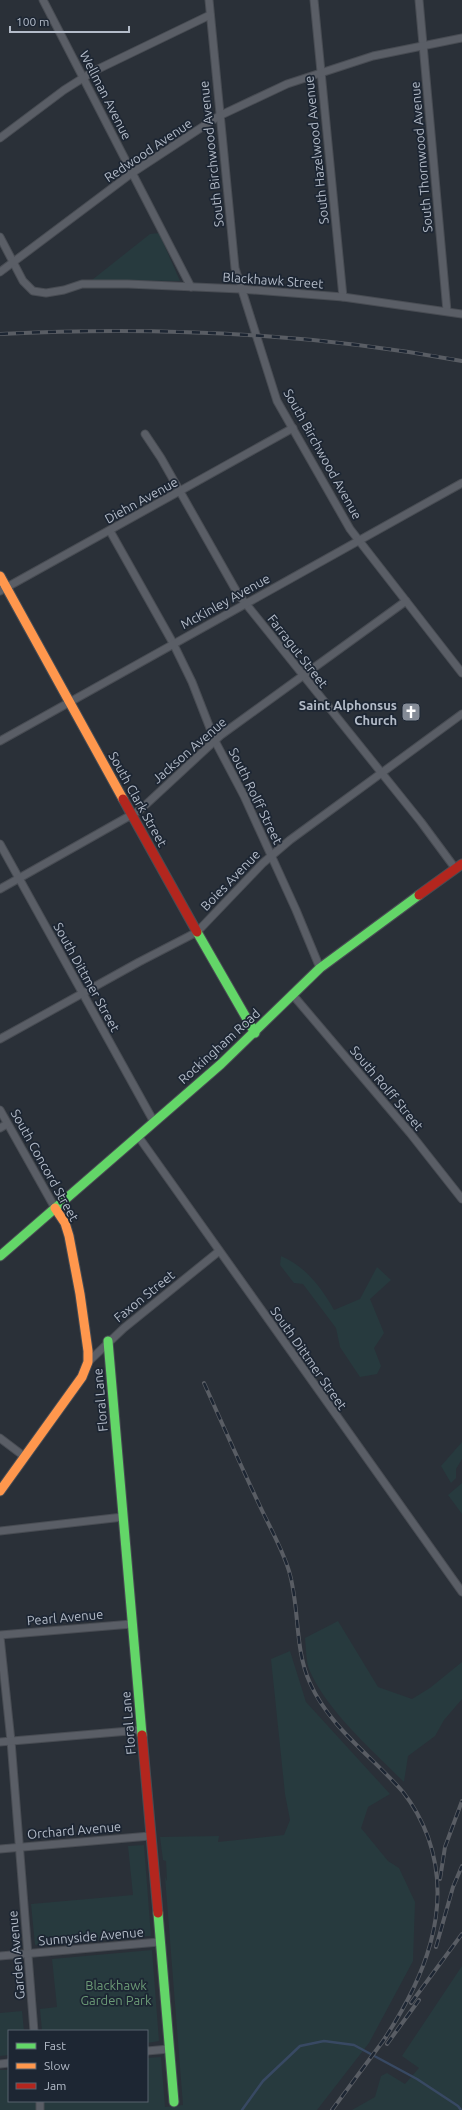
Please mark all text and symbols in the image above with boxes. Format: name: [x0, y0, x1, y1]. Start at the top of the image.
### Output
scale bar: [10, 8, 129, 34]
text: 100 m: [16, 15, 49, 28]
street label: Wellman Avenue: [78, 48, 134, 142]
street label: South Hazelwood Avenue: [301, 75, 331, 225]
street label: South Birchwood Avenue: [196, 80, 226, 228]
street label: South Thornwood Avenue: [407, 81, 435, 233]
street label: Redwood Avenue: [102, 116, 194, 184]
street label: Blackhawk Street: [222, 269, 324, 291]
street label: South Birchwood Avenue: [281, 386, 365, 522]
street label: Diehn Avenue: [102, 474, 180, 526]
street label: McKinley Avenue: [178, 571, 272, 631]
street label: Farragut Street: [265, 612, 331, 690]
place label: Saint Alphonsus Church: [299, 698, 397, 727]
church icon: Saint Alphonsus Church: [400, 701, 422, 723]
street label: Jackson Avenue: [149, 714, 229, 786]
street label: South Rolff Street: [227, 745, 285, 847]
street label: South Clark Street: [106, 749, 170, 849]
street label: Boies Avenue: [198, 847, 262, 913]
street label: South Dittmer Street: [51, 920, 123, 1034]
street label: Rockingham Road: [175, 1006, 263, 1086]
street label: South Rolff Street: [348, 1043, 426, 1133]
street label: South Concord Street: [8, 1107, 82, 1223]
street label: Faxon Street: [111, 1267, 177, 1325]
street label: South Dittmer Street: [268, 1304, 350, 1412]
street label: Floral Lane: [90, 1368, 110, 1432]
street label: Pearl Avenue: [26, 1607, 104, 1627]
street label: Floral Lane: [118, 1691, 138, 1755]
street label: Orchard Avenue: [26, 1819, 122, 1841]
street label: Garden Avenue: [5, 1910, 27, 2000]
street label: Sunnyside Avenue: [38, 1924, 144, 1948]
park label: Blackhawk Garden Park: [80, 1978, 152, 2007]
legend: [8, 2030, 148, 2102]
text: Fast: [44, 2039, 66, 2052]
text: Slow: [44, 2059, 70, 2072]
text: Jam: [44, 2079, 66, 2092]

